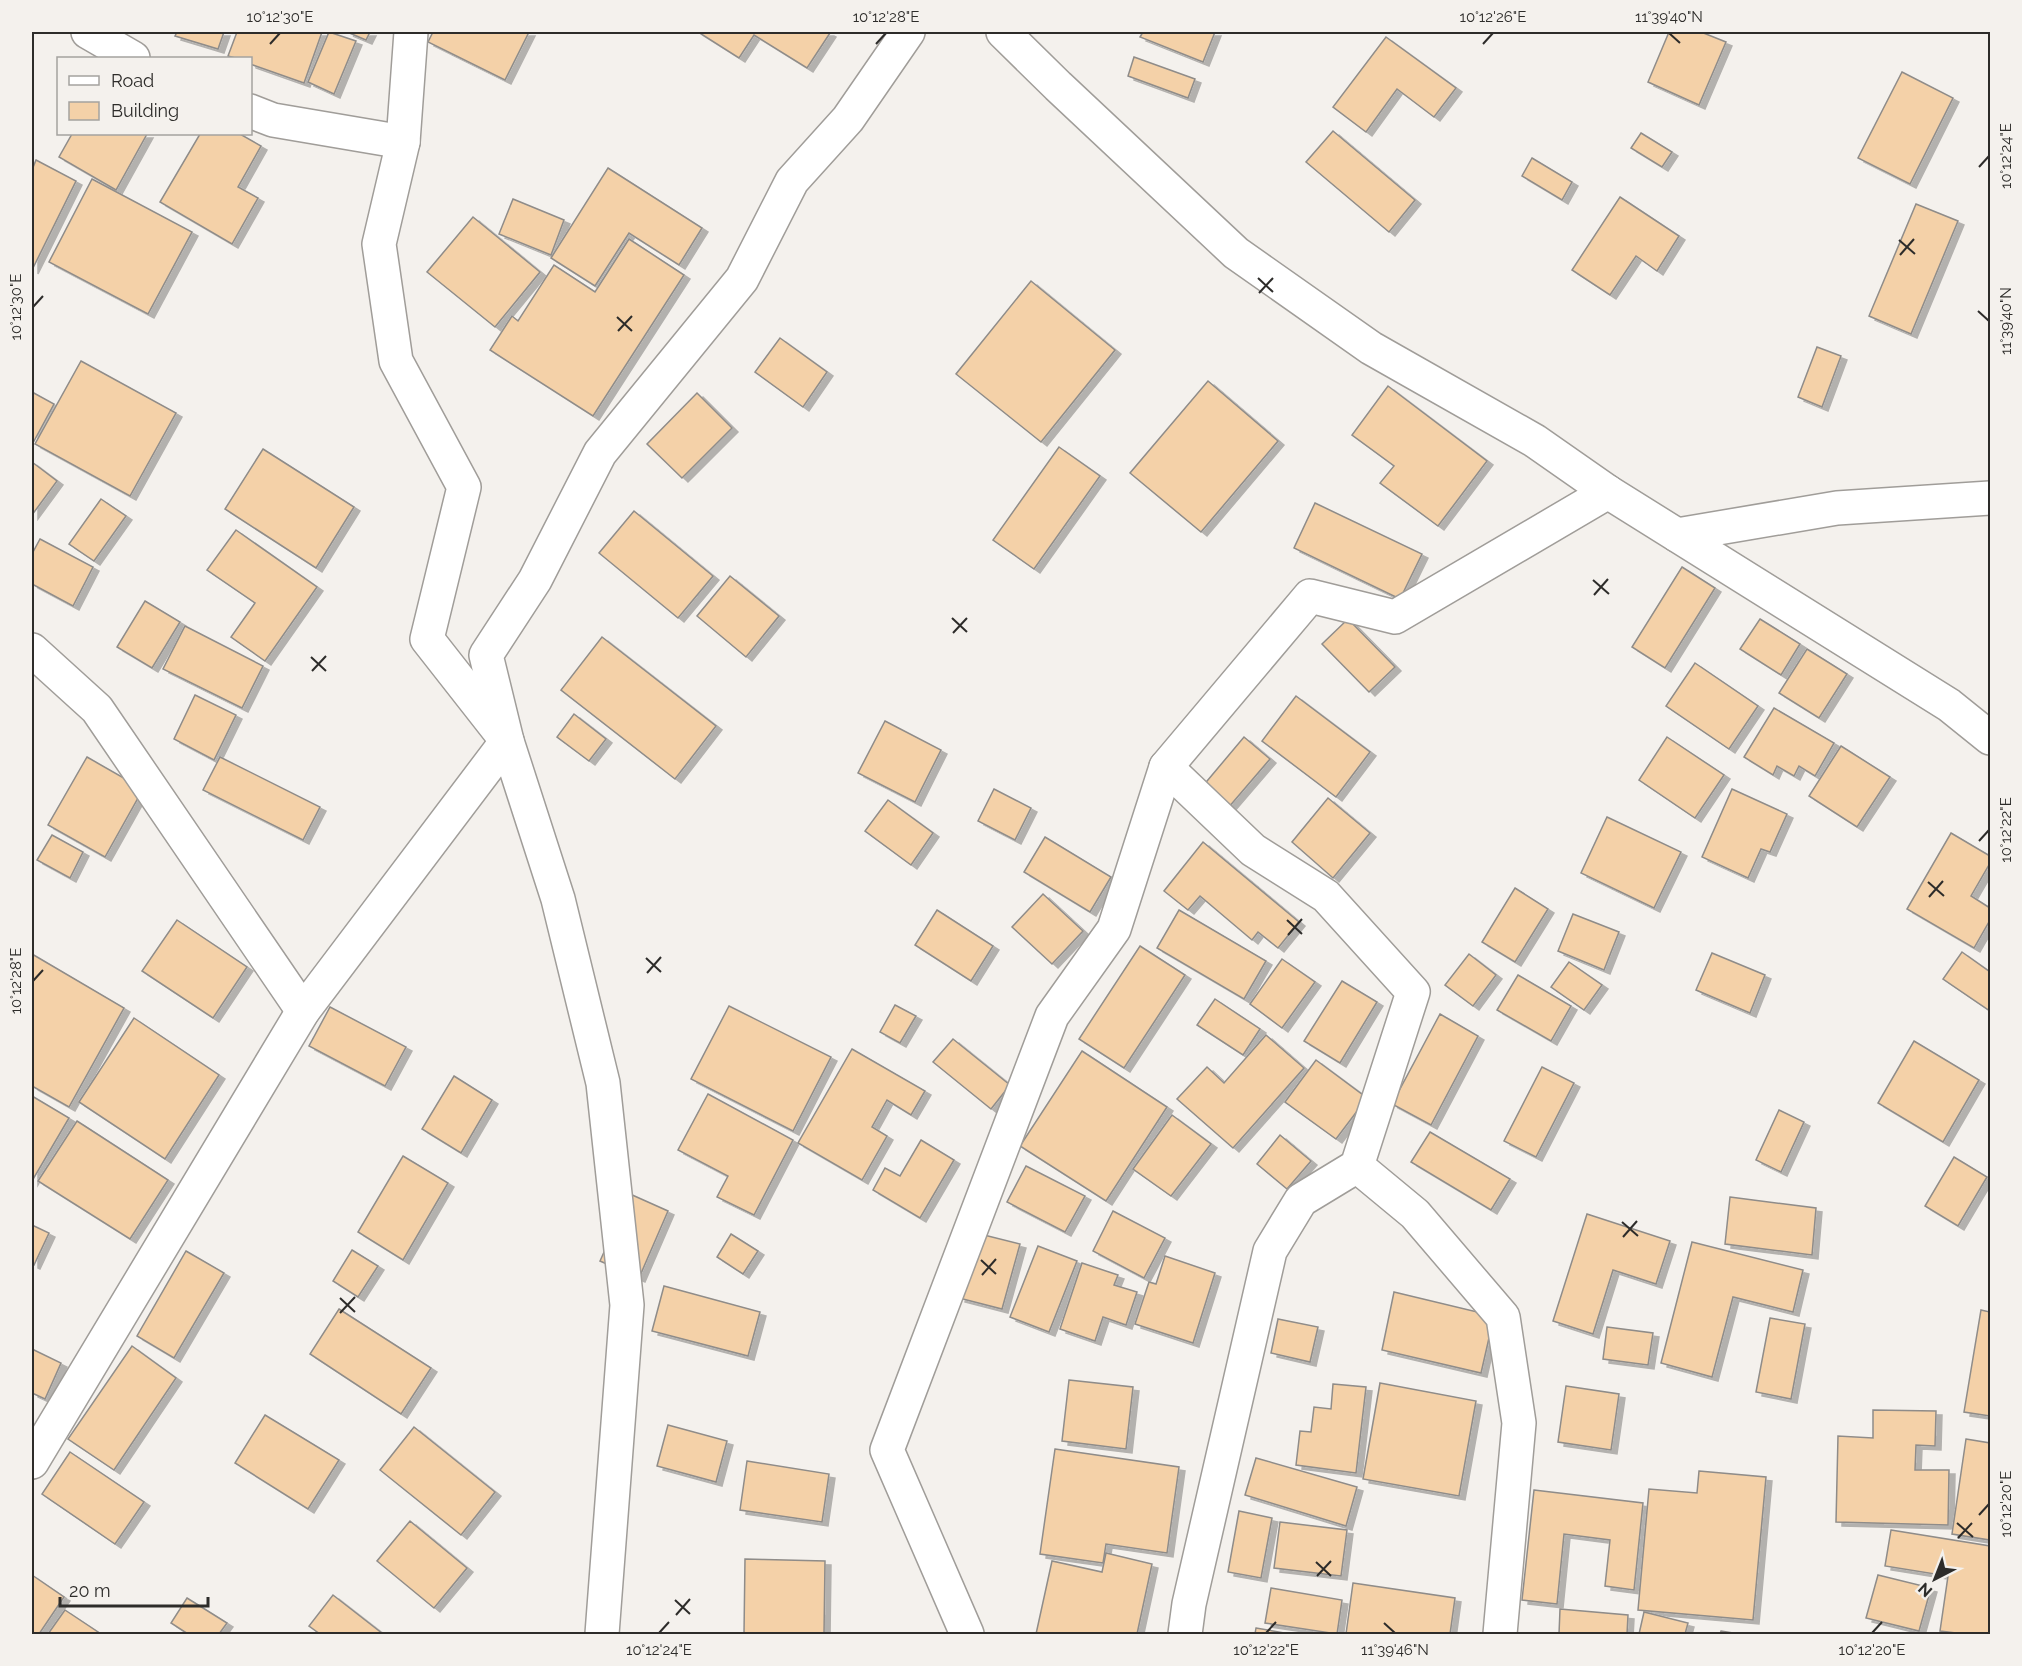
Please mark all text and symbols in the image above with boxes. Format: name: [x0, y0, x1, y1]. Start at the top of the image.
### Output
text: 10°12'30"E: [247, 8, 313, 26]
text: 10°12'28"E: [853, 8, 919, 26]
text: 10°12'26"E: [1460, 8, 1526, 26]
text: 11°39'40"N: [1635, 8, 1703, 26]
legend: [57, 57, 252, 135]
text: Road: [111, 70, 154, 91]
text: Building: [111, 100, 179, 121]
text: 10°12'24"E: [1997, 123, 2015, 189]
text: 10°12'30"E: [7, 274, 25, 340]
text: 11°39'40"N: [1997, 287, 2015, 355]
text: 10°12'22"E: [1997, 797, 2015, 863]
text: 10°12'28"E: [7, 948, 25, 1014]
text: 10°12'20"E: [1997, 1471, 2015, 1537]
north arrow: [1905, 1549, 1965, 1609]
scale bar: [60, 1570, 208, 1608]
text: N: [1914, 1579, 1936, 1601]
text: 20 m: [69, 1580, 111, 1601]
text: 10°12'24"E: [626, 1641, 692, 1659]
text: 10°12'22"E: [1233, 1641, 1299, 1659]
text: 11°39'46"N: [1361, 1641, 1429, 1659]
text: 10°12'20"E: [1839, 1641, 1905, 1659]

